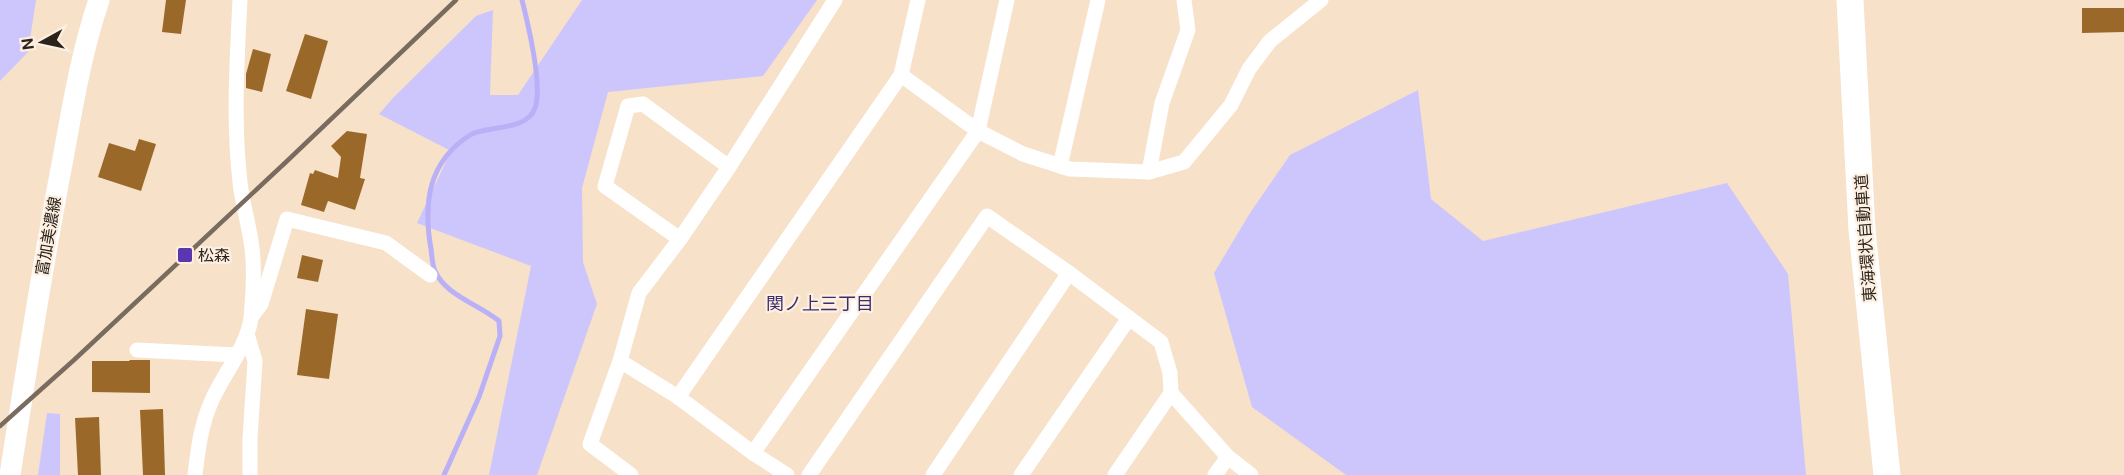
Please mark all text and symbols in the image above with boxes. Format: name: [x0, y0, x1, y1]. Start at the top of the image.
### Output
north arrow: [12, 12, 72, 72]
text: N: [16, 37, 39, 51]
street label: 東海環状自動車道: [1851, 173, 1880, 303]
street label: 富加美濃線: [31, 195, 66, 277]
place label: 松森: [198, 245, 230, 266]
marker: 松森: [176, 246, 194, 264]
district label: 関ノ上三丁目: [766, 292, 874, 316]

